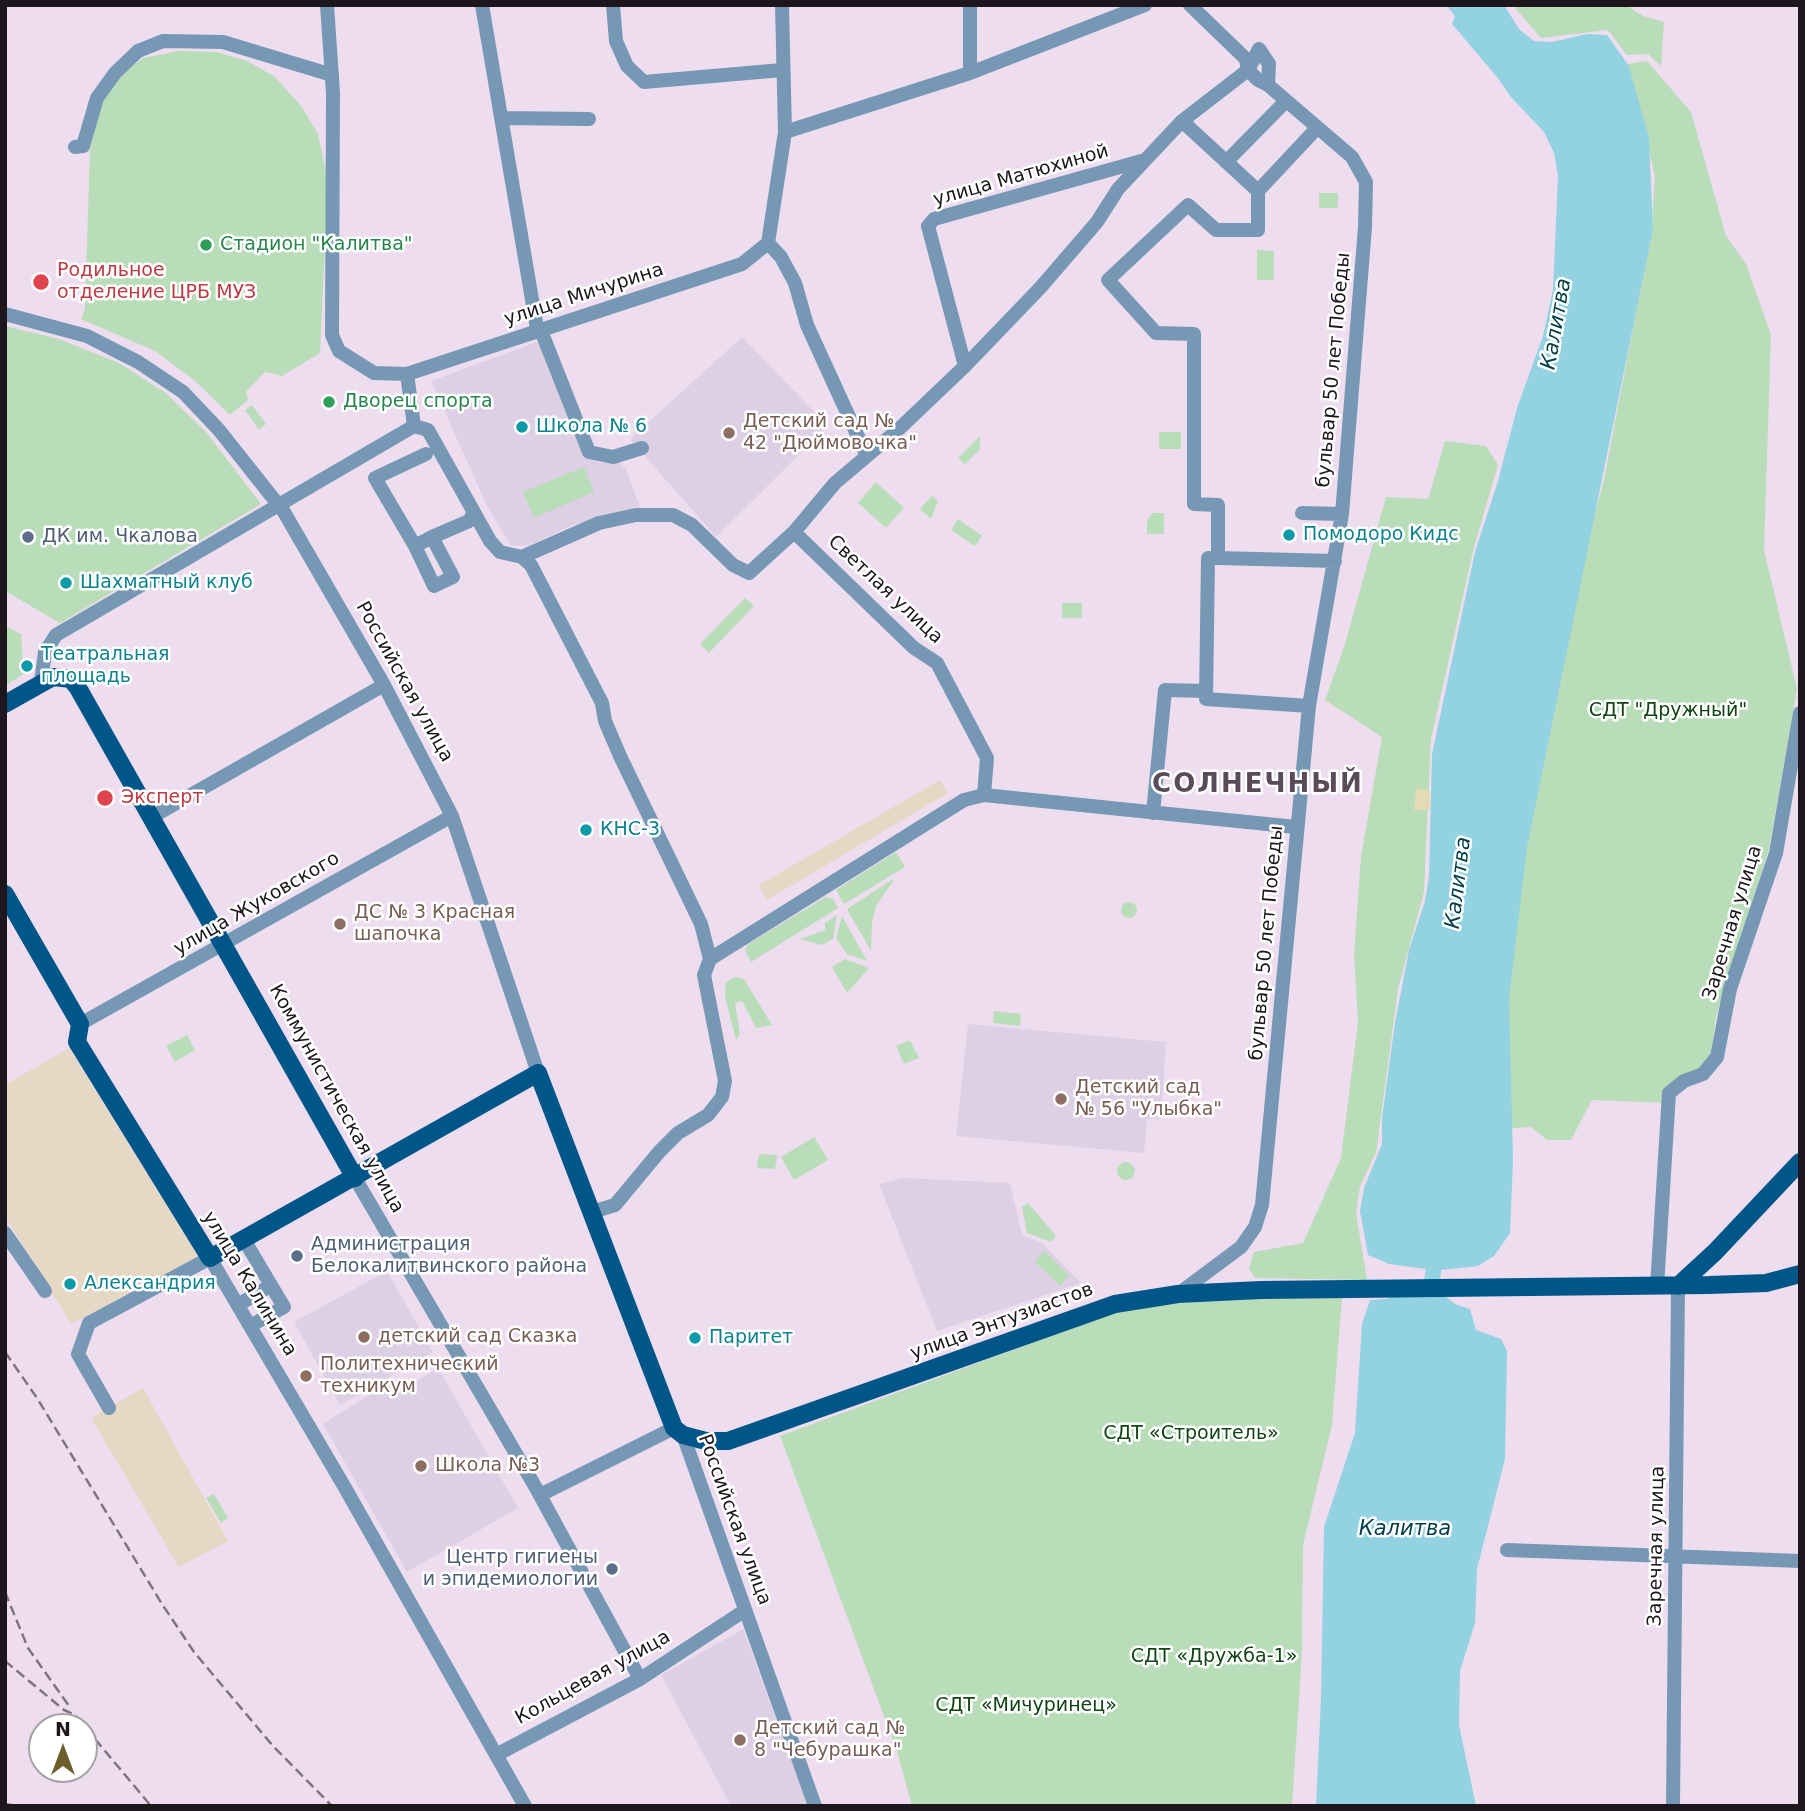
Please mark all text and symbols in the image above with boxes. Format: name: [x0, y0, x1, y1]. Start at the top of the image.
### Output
street label: улица Матюхиной: [931, 140, 1111, 212]
place label: Стадион "Калитва": [220, 234, 413, 256]
marker: Стадион "Калитва": [198, 237, 214, 253]
street label: бульвар 50 лет Победы: [1312, 252, 1356, 488]
street label: улица Мичурина: [502, 259, 666, 331]
place label: Родильное отделение ЦРБ МУЗ: [57, 260, 256, 304]
marker: Родильное отделение ЦРБ МУЗ: [31, 272, 51, 292]
water label: Калитва: [1537, 276, 1577, 372]
place label: Дворец спорта: [343, 391, 493, 413]
marker: Дворец спорта: [321, 394, 337, 410]
place label: Детский сад № 42 "Дюймовочка": [743, 411, 917, 455]
place label: Школа № 6: [536, 416, 647, 438]
marker: Школа № 6: [514, 419, 530, 435]
marker: Детский сад № 42 "Дюймовочка": [721, 425, 737, 441]
place label: Помодоро Кидс: [1303, 524, 1459, 546]
place label: ДК им. Чкалова: [42, 526, 198, 548]
marker: Помодоро Кидс: [1281, 527, 1297, 543]
marker: ДК им. Чкалова: [20, 529, 36, 545]
street label: Светлая улица: [823, 531, 947, 649]
place label: Шахматный клуб: [80, 572, 253, 594]
marker: Шахматный клуб: [58, 575, 74, 591]
street label: Российская улица: [350, 598, 458, 766]
place label: Театральная площадь: [41, 644, 170, 688]
marker: Театральная площадь: [19, 658, 35, 674]
park label: СДТ "Дружный": [1589, 700, 1747, 722]
district label: СОЛНЕЧНЫЙ: [1153, 769, 1363, 801]
place label: Эксперт: [121, 787, 203, 809]
marker: Эксперт: [95, 788, 115, 808]
place label: КНС-3: [600, 819, 660, 841]
marker: КНС-3: [578, 822, 594, 838]
street label: бульвар 50 лет Победы: [1245, 825, 1289, 1061]
water label: Калитва: [1441, 836, 1477, 930]
street label: Заречная улица: [1699, 843, 1767, 1003]
street label: улица Жуковского: [170, 847, 344, 961]
place label: ДС № 3 Красная шапочка: [354, 902, 515, 946]
marker: ДС № 3 Красная шапочка: [332, 916, 348, 932]
street label: Коммунистическая улица: [264, 981, 408, 1217]
place label: Детский сад № 56 "Улыбка": [1075, 1077, 1222, 1121]
marker: Детский сад № 56 "Улыбка": [1053, 1091, 1069, 1107]
street label: улица Калинина: [197, 1207, 301, 1361]
place label: Администрация Белокалитвинского района: [311, 1234, 587, 1278]
marker: Администрация Белокалитвинского района: [289, 1248, 305, 1264]
place label: Александрия: [84, 1273, 216, 1295]
marker: Александрия: [62, 1276, 78, 1292]
street label: улица Энтузиастов: [908, 1278, 1096, 1366]
place label: детский сад Сказка: [378, 1326, 577, 1348]
place label: Паритет: [709, 1327, 793, 1349]
marker: детский сад Сказка: [356, 1329, 372, 1345]
marker: Паритет: [687, 1330, 703, 1346]
place label: Политехнический техникум: [320, 1354, 499, 1398]
marker: Политехнический техникум: [298, 1368, 314, 1384]
park label: СДТ «Строитель»: [1103, 1423, 1279, 1445]
street label: Российская улица: [693, 1432, 775, 1608]
place label: Школа №3: [435, 1455, 540, 1477]
marker: Школа №3: [413, 1458, 429, 1474]
street label: Заречная улица: [1644, 1465, 1670, 1627]
water label: Калитва: [1359, 1517, 1451, 1543]
place label: Центр гигиены и эпидемиологии: [423, 1547, 598, 1591]
marker: Центр гигиены и эпидемиологии: [604, 1561, 620, 1577]
street label: Кольцевая улица: [512, 1626, 674, 1730]
park label: СДТ «Дружба-1»: [1131, 1646, 1297, 1668]
park label: СДТ «Мичуринец»: [935, 1695, 1117, 1717]
north arrow: [28, 1713, 98, 1783]
text: N: [55, 1718, 71, 1740]
place label: Детский сад № 8 "Чебурашка": [754, 1718, 905, 1762]
marker: Детский сад № 8 "Чебурашка": [732, 1732, 748, 1748]

